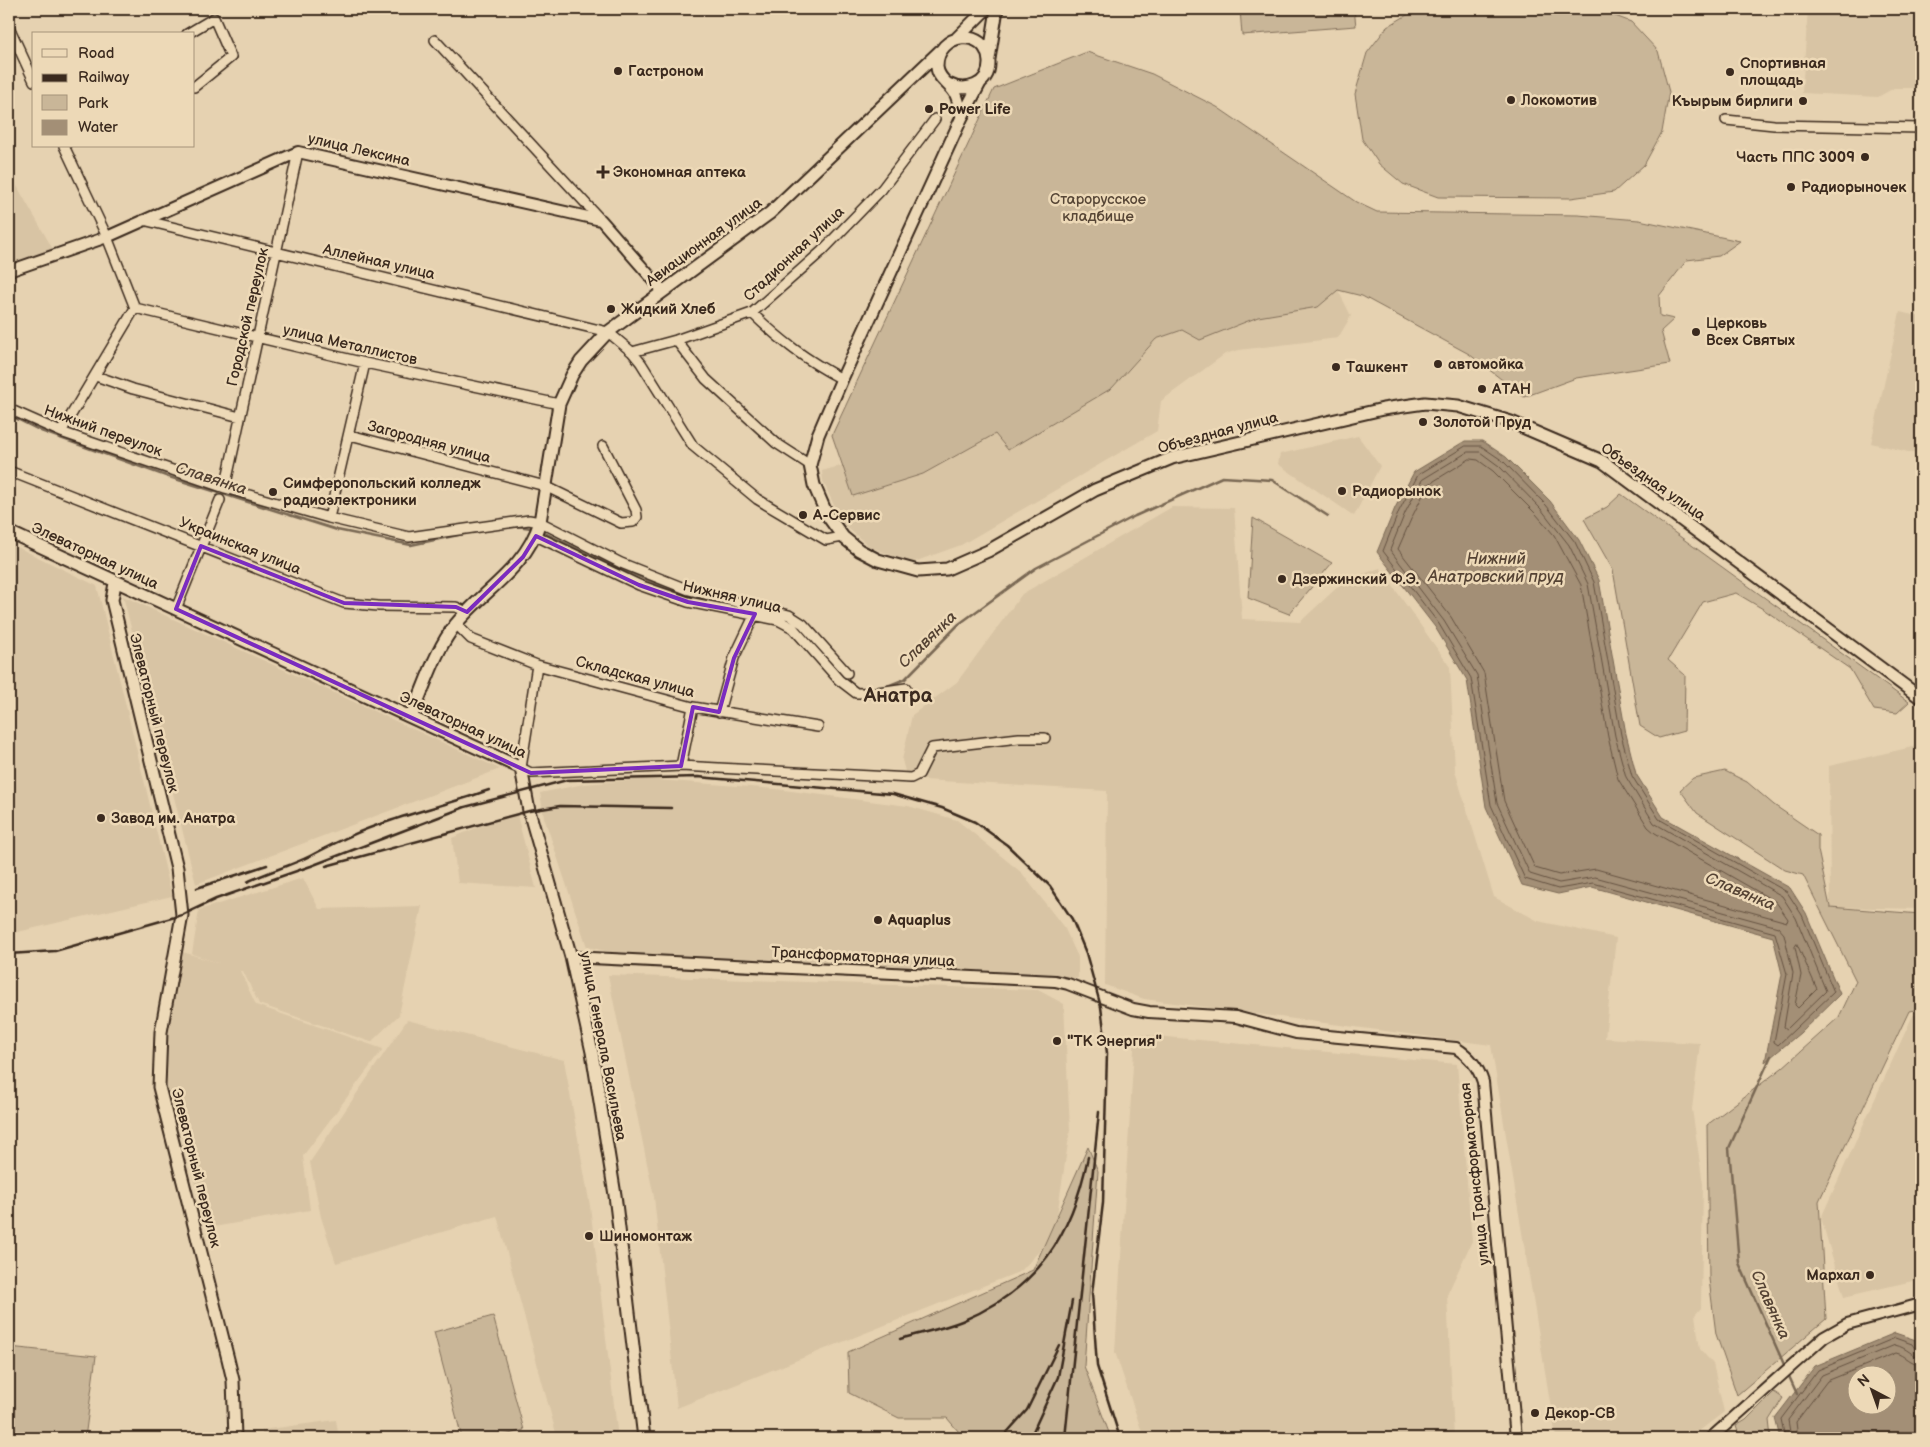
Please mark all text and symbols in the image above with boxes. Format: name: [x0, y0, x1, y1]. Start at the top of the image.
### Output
legend: [32, 32, 195, 148]
text: Road: [78, 44, 114, 63]
place label: Спортивная площадь: [1740, 54, 1826, 90]
place label: Гастроном: [628, 62, 704, 81]
marker: Гастроном: [612, 65, 624, 77]
marker: Спортивная площадь: [1724, 66, 1736, 78]
text: Railway: [78, 68, 129, 87]
place label: Локомотив: [1520, 91, 1597, 110]
place label: Къырым бирлиги: [1672, 92, 1793, 111]
text: Park: [78, 94, 109, 113]
marker: Локомотив: [1505, 94, 1517, 106]
marker: Къырым бирлиги: [1797, 95, 1809, 107]
place label: Power Life: [939, 100, 1011, 119]
marker: Power Life: [923, 103, 935, 115]
text: Water: [78, 118, 118, 137]
street label: улица Лексина: [306, 129, 412, 171]
place label: Часть ППС 3009: [1736, 148, 1855, 167]
marker: Часть ППС 3009: [1859, 151, 1871, 163]
place label: Экономная аптека: [613, 163, 746, 182]
marker: Экономная аптека: [597, 166, 609, 178]
place label: Радиорыночек: [1801, 178, 1907, 197]
marker: Радиорыночек: [1785, 181, 1797, 193]
park label: Старорусское кладбище: [1050, 190, 1146, 226]
street label: Авиационная улица: [641, 193, 766, 291]
street label: Стадионная улица: [740, 202, 848, 306]
street label: Аллейная улица: [320, 240, 437, 284]
street label: Городской переулок: [223, 246, 273, 388]
place label: Жидкий Хлеб: [621, 300, 716, 319]
marker: Жидкий Хлеб: [605, 303, 617, 315]
place label: Церковь Всех Святых: [1706, 314, 1795, 350]
street label: улица Металлистов: [281, 320, 419, 370]
marker: Церковь Всех Святых: [1690, 326, 1702, 338]
place label: автомойка: [1448, 355, 1524, 374]
place label: Ташкент: [1346, 358, 1409, 377]
marker: автомойка: [1432, 358, 1444, 370]
marker: Ташкент: [1330, 361, 1342, 373]
place label: АТАН: [1491, 380, 1531, 399]
marker: АТАН: [1476, 383, 1488, 395]
street label: Нижний переулок: [41, 401, 165, 461]
street label: Объездная улица: [1156, 408, 1280, 458]
place label: Золотой Пруд: [1433, 413, 1531, 432]
street label: Загородняя улица: [365, 416, 493, 468]
marker: Золотой Пруд: [1417, 416, 1429, 428]
street label: Объездная улица: [1597, 439, 1709, 525]
water label: Славянка: [173, 459, 249, 499]
place label: Симферопольский колледж радиоэлектроники: [283, 474, 481, 510]
place label: Радиорынок: [1352, 482, 1442, 501]
marker: Радиорынок: [1336, 485, 1348, 497]
marker: Симферопольский колледж радиоэлектроники: [267, 486, 279, 498]
place label: А-Сервис: [812, 506, 881, 525]
marker: А-Сервис: [797, 509, 809, 521]
street label: Украинская улица: [176, 513, 304, 579]
street label: Элеваторная улица: [28, 518, 162, 594]
water label: Нижний Анатровский пруд: [1427, 550, 1564, 587]
place label: Дзержинский Ф.Э.: [1292, 570, 1419, 589]
marker: Дзержинский Ф.Э.: [1276, 573, 1288, 585]
street label: Нижняя улица: [681, 576, 783, 618]
water label: Славянка: [895, 608, 961, 672]
street label: Элеваторный переулок: [125, 631, 183, 795]
street label: Складская улица: [573, 652, 697, 702]
district label: Анатра: [863, 684, 933, 708]
street label: Элеваторная улица: [396, 687, 530, 763]
place label: Завод им. Анатра: [111, 809, 235, 828]
marker: Завод им. Анатра: [95, 812, 107, 824]
water label: Славянка: [1702, 869, 1778, 915]
place label: Aquaplus: [887, 911, 951, 930]
marker: Aquaplus: [872, 914, 884, 926]
street label: Трансформаторная улица: [771, 943, 955, 971]
street label: улица Генерала Васильева: [575, 949, 631, 1143]
place label: "ТК Энергия": [1067, 1032, 1162, 1051]
marker: "ТК Энергия": [1051, 1035, 1063, 1047]
street label: улица Трансформаторная: [1456, 1082, 1494, 1266]
street label: Элеваторный переулок: [167, 1086, 225, 1250]
place label: Шиномонтаж: [599, 1227, 692, 1246]
marker: Шиномонтаж: [583, 1230, 595, 1242]
place label: Мархал: [1806, 1266, 1860, 1285]
water label: Славянка: [1746, 1267, 1794, 1343]
marker: Мархал: [1864, 1269, 1876, 1281]
north arrow: [1848, 1364, 1898, 1414]
text: N: [1854, 1371, 1873, 1390]
place label: Декор-СВ: [1545, 1404, 1615, 1423]
marker: Декор-СВ: [1529, 1407, 1541, 1419]

